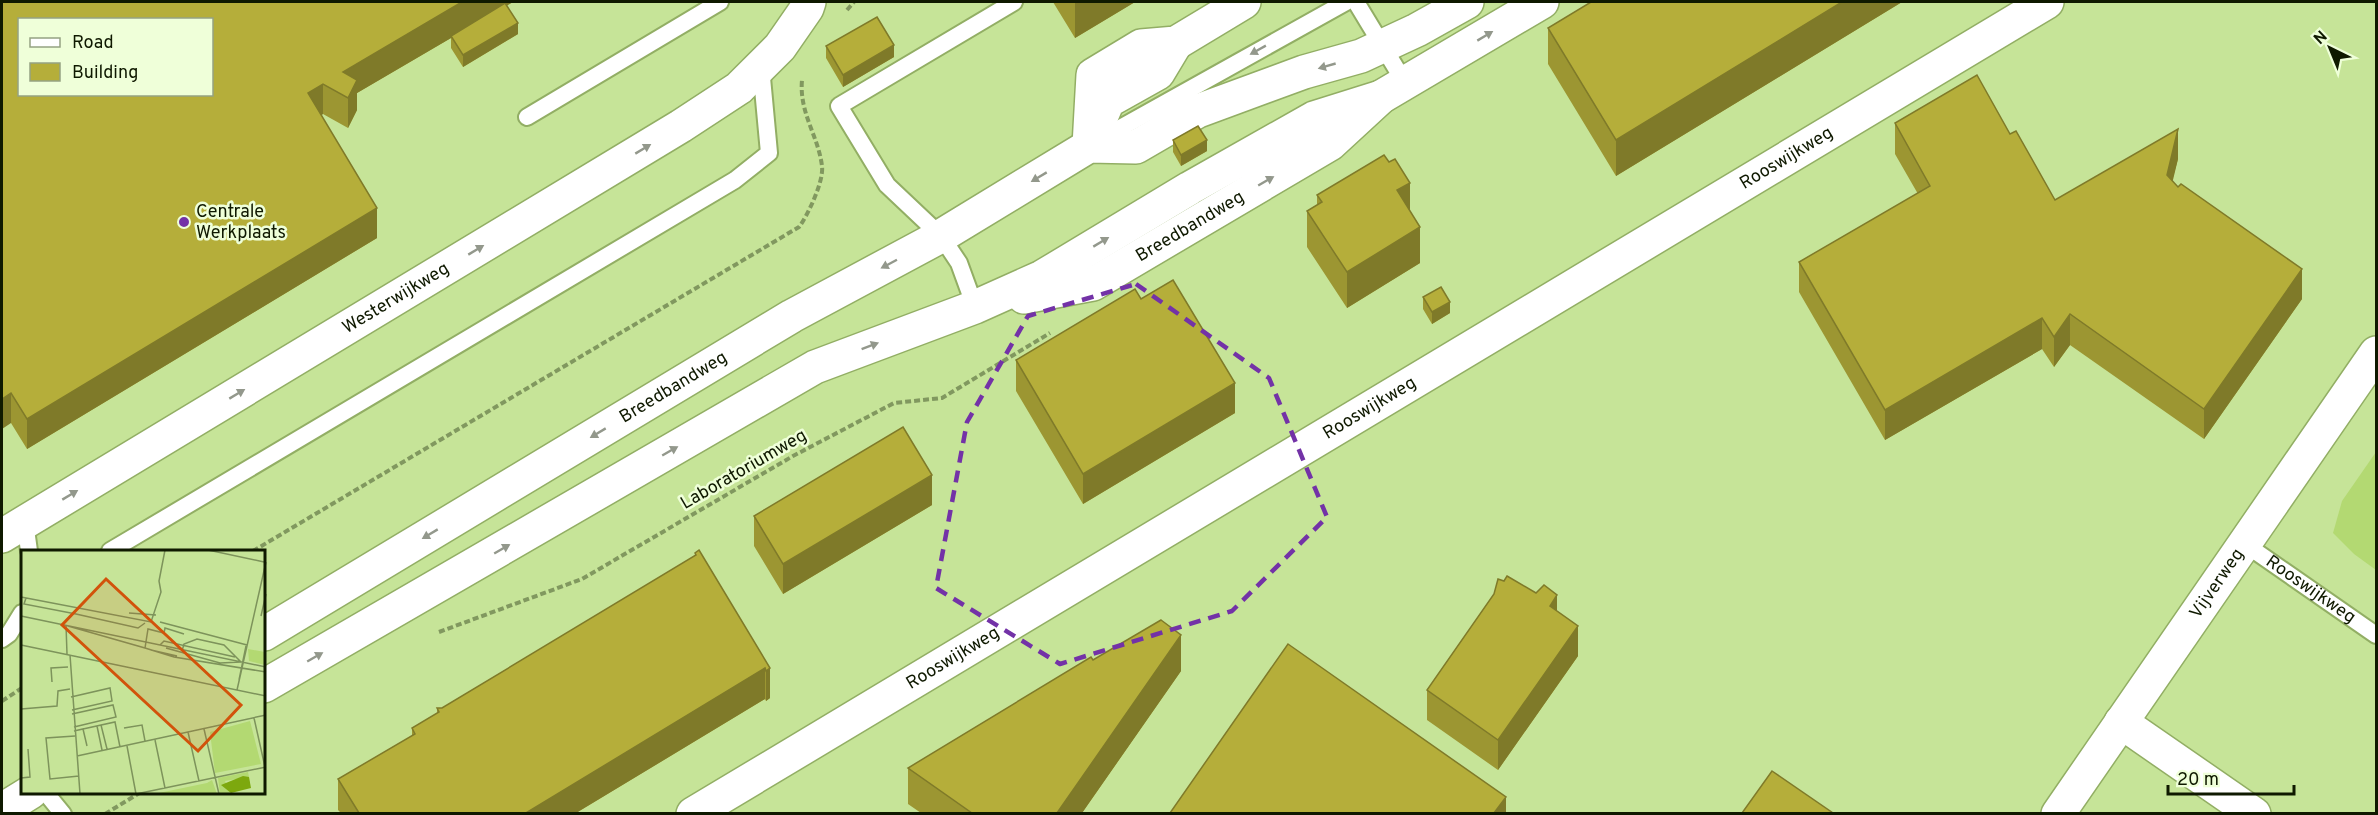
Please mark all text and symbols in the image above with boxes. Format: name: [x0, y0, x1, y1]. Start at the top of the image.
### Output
legend: [18, 18, 213, 96]
north arrow: [2300, 18, 2360, 78]
text: N: [2310, 27, 2332, 50]
one-way arrow: [1477, 31, 1494, 41]
text: Road: [72, 32, 114, 55]
one-way arrow: [1249, 45, 1266, 55]
text: Building: [72, 62, 138, 85]
one-way arrow: [1318, 62, 1336, 71]
street label: Rooswijkweg: [1736, 121, 1837, 195]
one-way arrow: [635, 144, 651, 155]
one-way arrow: [1031, 171, 1047, 182]
one-way arrow: [1258, 175, 1274, 186]
street label: Breedbandweg: [1132, 186, 1248, 268]
place label: Centrale Werkplaats: [196, 201, 286, 245]
marker: Centrale Werkplaats: [177, 215, 191, 229]
one-way arrow: [1093, 236, 1109, 247]
one-way arrow: [468, 245, 484, 256]
street label: Westerwijkweg: [338, 257, 453, 339]
one-way arrow: [881, 259, 898, 269]
one-way arrow: [861, 341, 879, 351]
street label: Breedbandweg: [615, 346, 732, 429]
street label: Rooswijkweg: [1319, 371, 1420, 445]
one-way arrow: [229, 389, 245, 400]
street label: Laboratoriumweg: [677, 425, 811, 515]
one-way arrow: [589, 428, 606, 438]
one-way arrow: [662, 446, 678, 457]
one-way arrow: [62, 489, 78, 500]
one-way arrow: [422, 528, 438, 539]
one-way arrow: [494, 543, 510, 554]
street label: Vijverweg: [2185, 544, 2249, 623]
inset map: [21, 550, 266, 794]
street label: Rooswijkweg: [2261, 550, 2360, 629]
street label: Rooswijkweg: [902, 621, 1004, 695]
one-way arrow: [307, 651, 323, 662]
scale bar: [2168, 758, 2294, 796]
text: 20 m: [2177, 769, 2219, 792]

